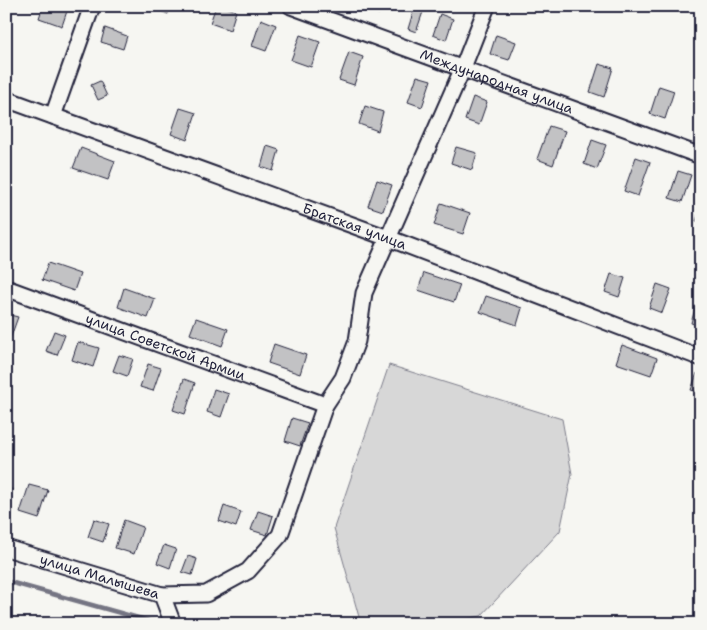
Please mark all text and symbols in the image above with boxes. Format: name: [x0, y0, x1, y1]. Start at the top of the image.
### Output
street label: Международная улица: [418, 45, 576, 118]
street label: Братская улица: [300, 199, 409, 253]
street label: улица Советской Армии: [83, 309, 248, 384]
street label: улица Малышева: [38, 550, 162, 603]

